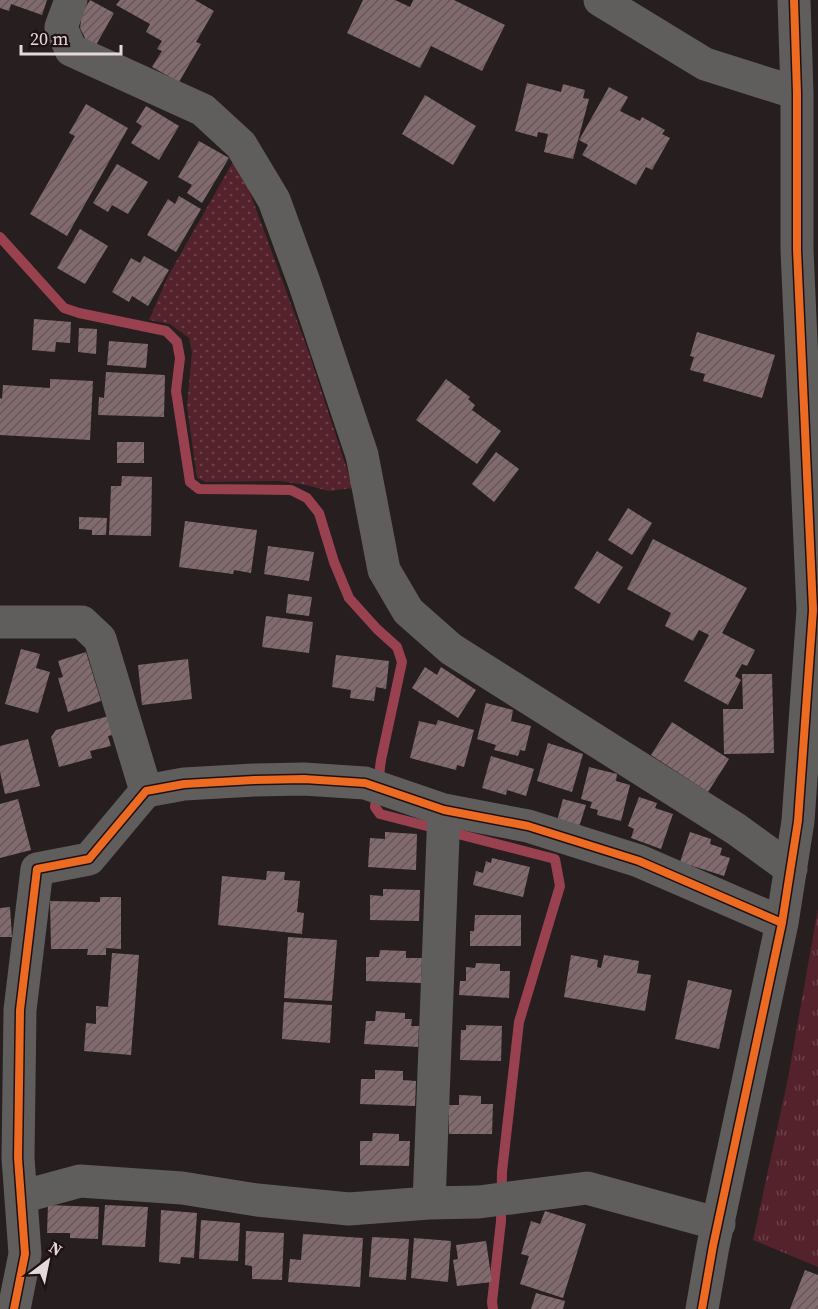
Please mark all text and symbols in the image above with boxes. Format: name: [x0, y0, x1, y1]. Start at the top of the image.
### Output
scale bar: [21, 18, 122, 56]
text: 20 m: [30, 26, 68, 51]
north arrow: [18, 1231, 78, 1291]
text: N: [45, 1236, 67, 1261]

